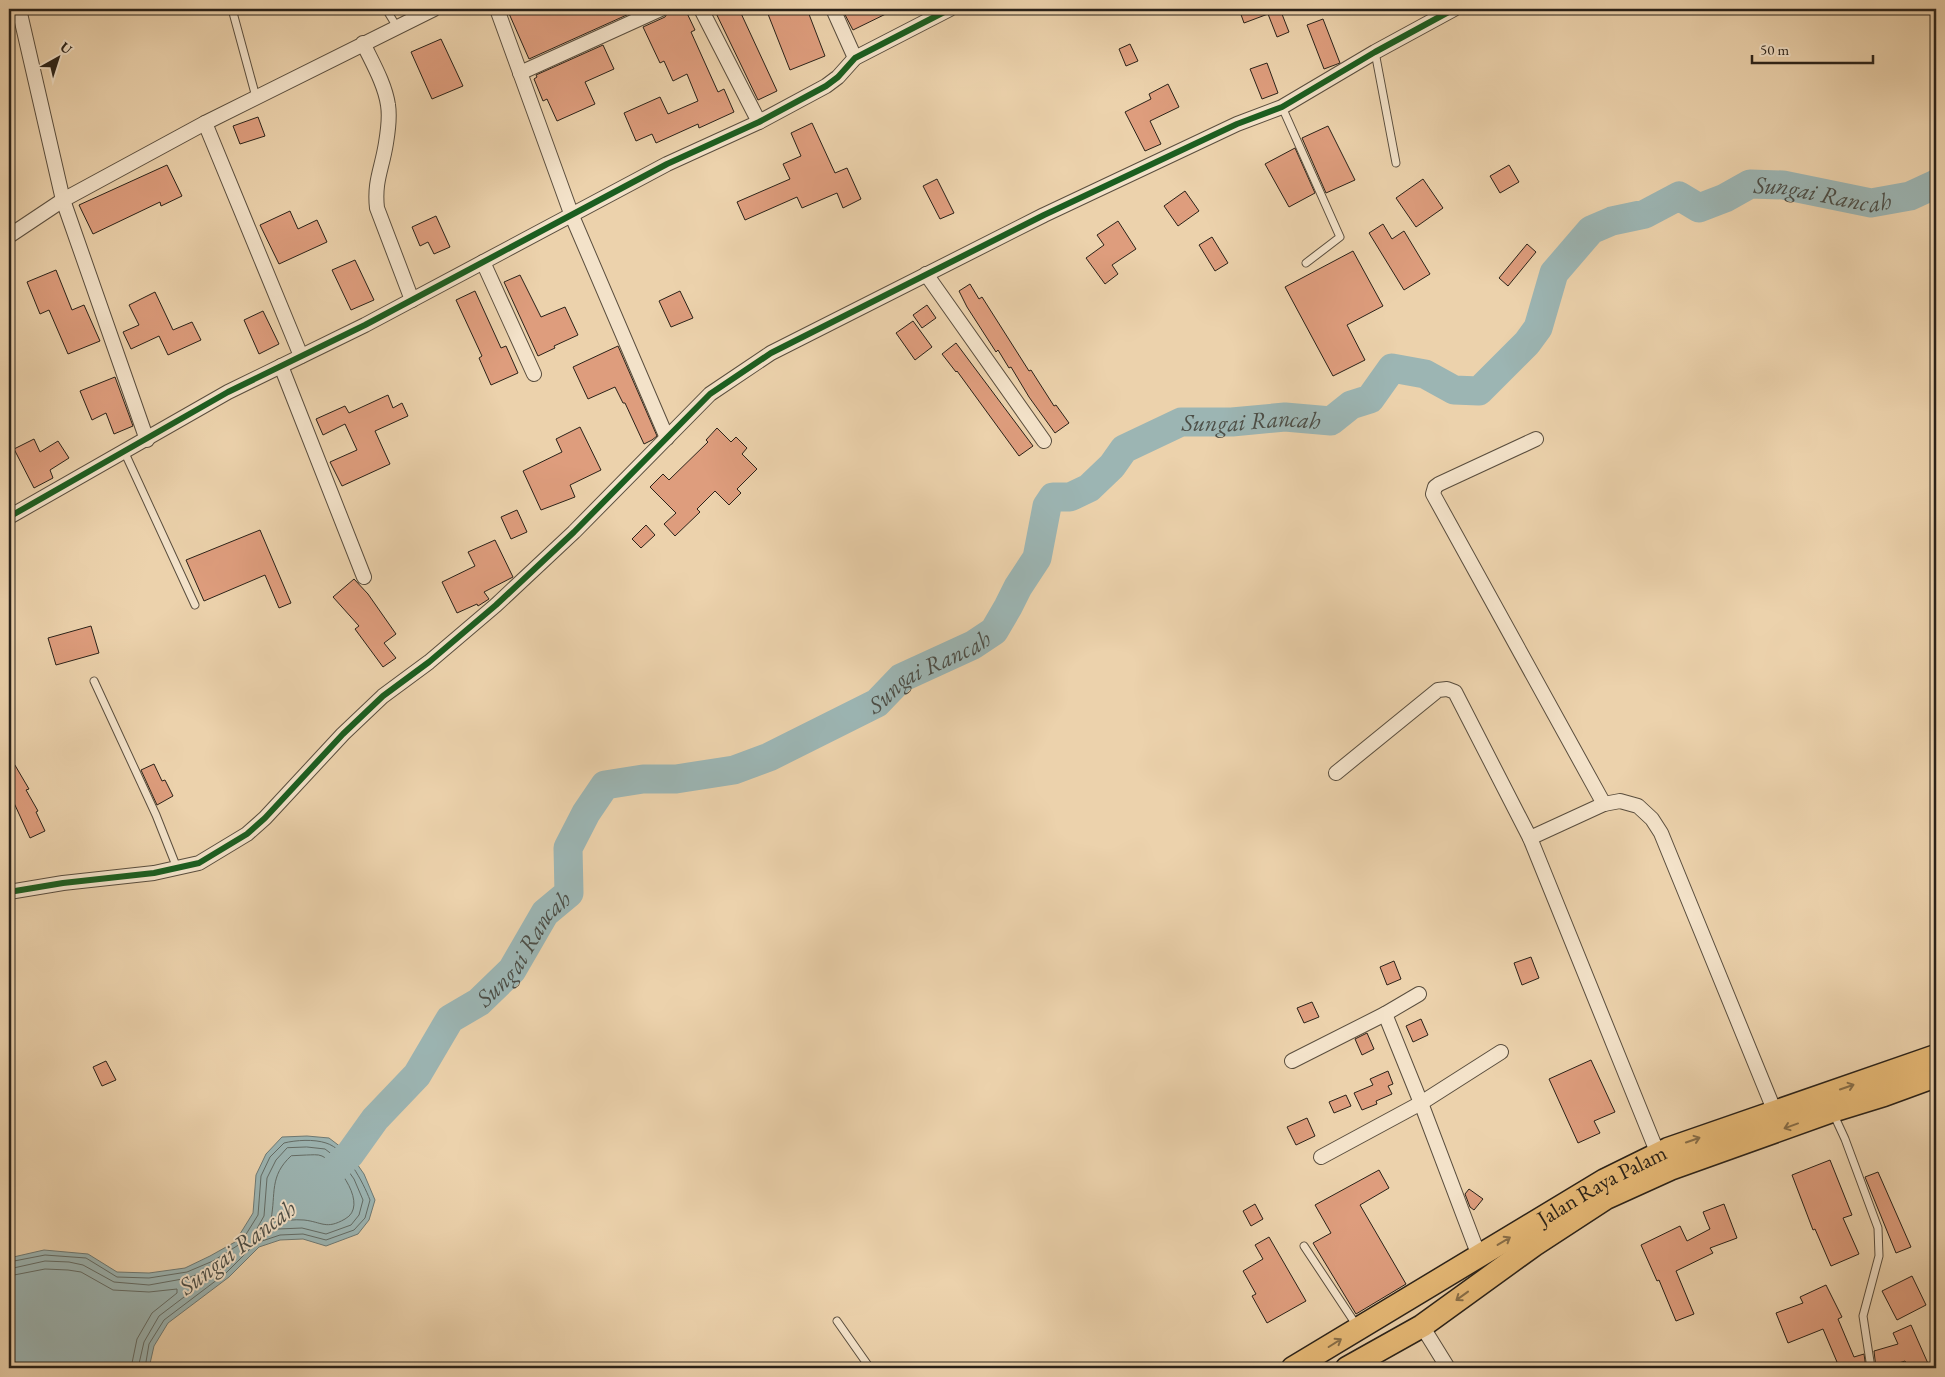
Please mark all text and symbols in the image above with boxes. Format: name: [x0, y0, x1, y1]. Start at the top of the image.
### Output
north arrow: [32, 32, 82, 82]
scale bar: [1752, 32, 1874, 64]
text: U: [56, 38, 76, 59]
text: 50 m: [1760, 40, 1789, 59]
water label: Sungai Rancah: [1752, 169, 1894, 219]
water label: Sungai Rancah: [1181, 401, 1322, 438]
water label: Sungai Rancah: [862, 622, 997, 721]
water label: Sungai Rancah: [468, 883, 577, 1013]
one-way arrow: [1839, 1082, 1854, 1091]
one-way arrow: [1784, 1122, 1799, 1131]
one-way arrow: [1685, 1135, 1701, 1144]
street label: Jalan Raya Palam: [1530, 1137, 1671, 1233]
water label: Sungai Rancah: [171, 1193, 302, 1302]
one-way arrow: [1497, 1235, 1511, 1246]
one-way arrow: [1456, 1291, 1470, 1301]
one-way arrow: [1327, 1337, 1341, 1347]

